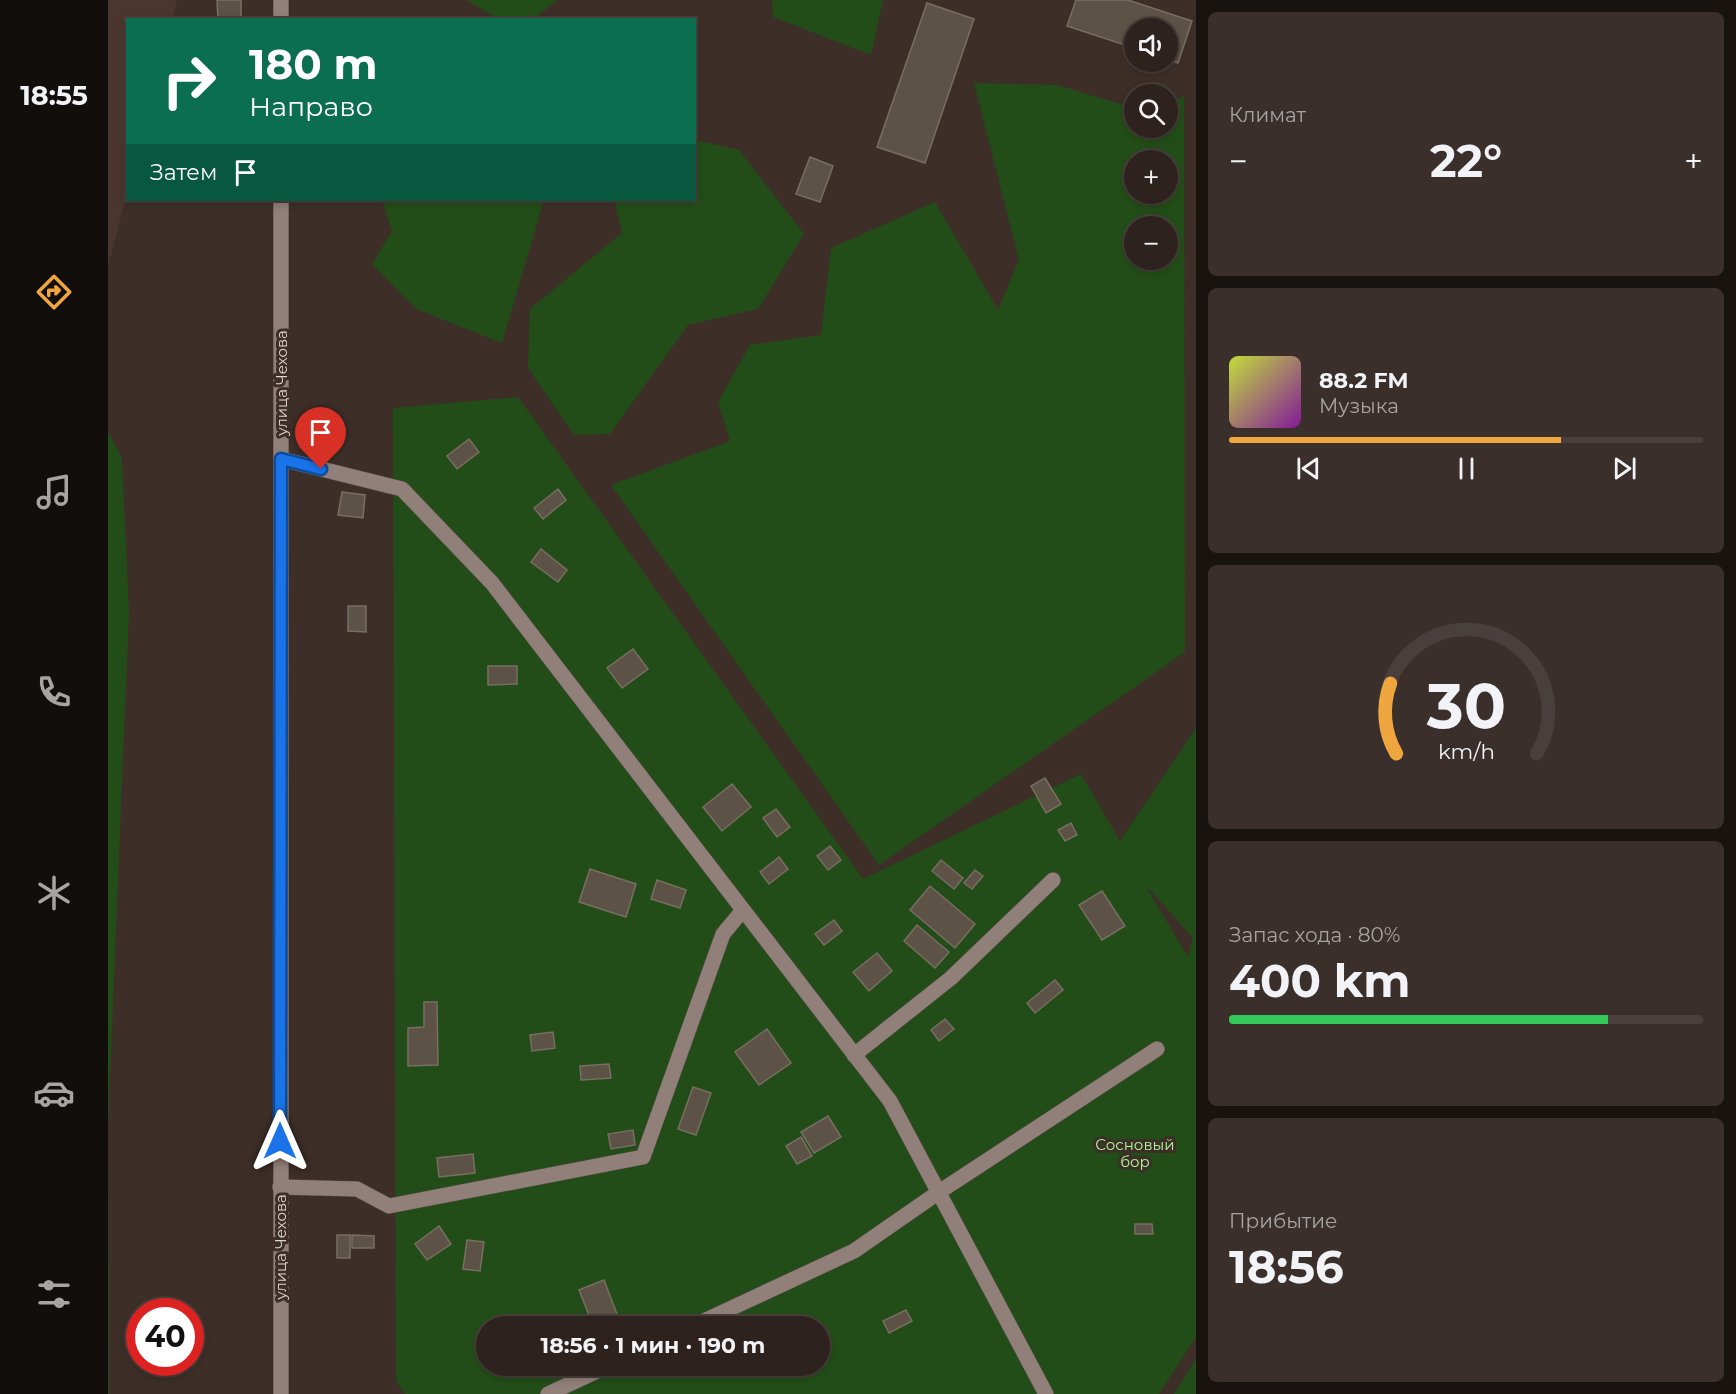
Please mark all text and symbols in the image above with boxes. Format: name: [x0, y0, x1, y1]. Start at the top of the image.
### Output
map controls: [1124, 18, 1178, 270]
button: sound: [1124, 18, 1178, 72]
text: 180 m: [249, 38, 378, 90]
icon: right: [150, 42, 228, 120]
text: 18:55: [20, 79, 88, 112]
button: search: [1124, 84, 1178, 138]
text: Направо: [249, 90, 373, 123]
text: Климат: [1229, 103, 1306, 127]
text: 22°: [1430, 133, 1502, 188]
text: −: [1229, 141, 1248, 181]
text: +: [1684, 141, 1703, 181]
button: +: [1124, 150, 1178, 204]
icon: arrive: [229, 156, 262, 189]
text: Затем: [150, 159, 217, 186]
button: −: [1124, 216, 1178, 270]
icon: directions: [33, 271, 75, 313]
street label: улица Чехова: [272, 330, 291, 437]
text: 88.2 FM: [1319, 367, 1409, 394]
text: Музыка: [1319, 394, 1399, 418]
pin: [295, 407, 346, 469]
icon: arrive: [304, 416, 337, 449]
icon: previous: [1292, 452, 1325, 485]
icon: pause: [1450, 452, 1483, 485]
icon: next: [1608, 452, 1641, 485]
icon: music: [33, 471, 75, 513]
text: 30: [1425, 668, 1506, 744]
icon: phone: [33, 671, 75, 713]
text: km/h: [1437, 738, 1495, 764]
icon: climate: [33, 872, 75, 914]
text: Запас хода · 80%: [1229, 923, 1400, 947]
text: 400 km: [1229, 953, 1410, 1008]
icon: car: [33, 1072, 75, 1114]
position arrow: [248, 1109, 312, 1173]
park label: Сосновый бор: [1095, 1135, 1175, 1171]
street label: улица Чехова: [271, 1194, 290, 1301]
text: Прибытие: [1229, 1209, 1337, 1233]
text: 18:56: [1229, 1239, 1344, 1294]
icon: filters: [33, 1273, 75, 1315]
speed limit sign: 40: [126, 1298, 204, 1376]
text: 18:56 · 1 мин · 190 m: [541, 1332, 765, 1359]

